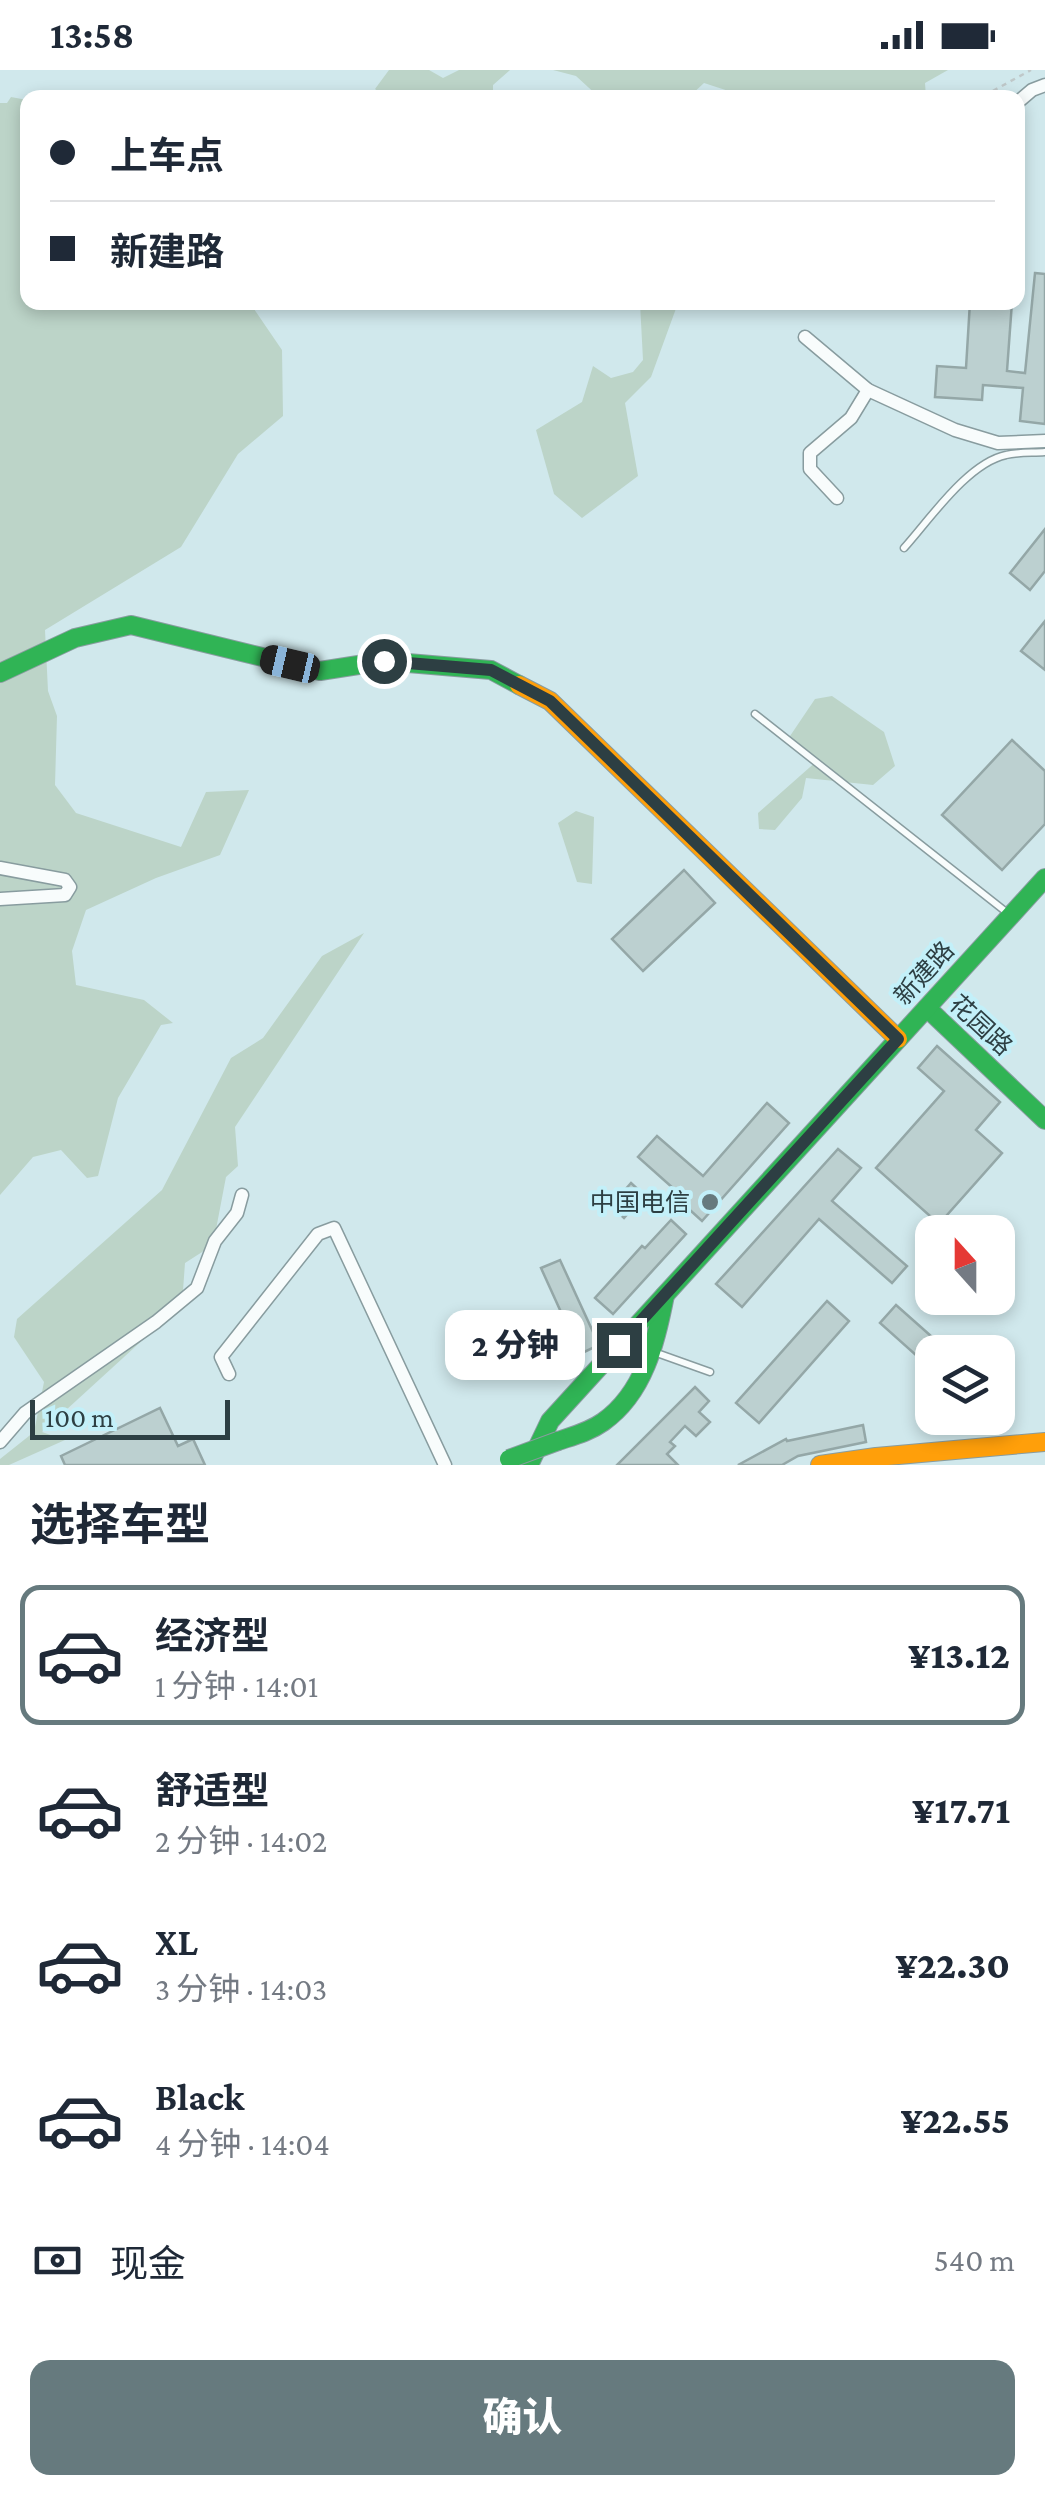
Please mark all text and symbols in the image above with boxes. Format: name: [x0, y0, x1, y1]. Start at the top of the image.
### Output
text: 13:58: [50, 14, 134, 56]
text: 上车点: [110, 135, 224, 177]
text: 新建路: [110, 231, 224, 273]
route start: [362, 639, 407, 684]
car: [257, 643, 323, 685]
street label: 新建路: [889, 936, 959, 1010]
street label: 花园路: [944, 990, 1018, 1060]
place label: 中国电信: [590, 1189, 690, 1216]
marker: 中国电信: [699, 1191, 721, 1213]
north arrow: [915, 1215, 1015, 1315]
map controls: [915, 1215, 1015, 1435]
callout: 2 分钟: [444, 1310, 584, 1380]
route end: [597, 1323, 642, 1368]
text: 2 分钟: [472, 1327, 558, 1363]
button: layers: [915, 1335, 1015, 1435]
scale bar: [30, 1395, 230, 1440]
text: 100 m: [45, 1402, 114, 1433]
text: 选择车型: [30, 1500, 210, 1550]
icon: car: [35, 1610, 125, 1700]
text: 经济型: [155, 1615, 269, 1657]
text: ¥13.12: [908, 1634, 1010, 1676]
text: 1 分钟 · 14:01: [155, 1668, 318, 1704]
icon: car: [35, 1765, 125, 1855]
text: 舒适型: [155, 1770, 269, 1812]
text: ¥17.71: [912, 1789, 1010, 1831]
text: 2 分钟 · 14:02: [155, 1823, 327, 1859]
icon: car: [35, 1920, 125, 2010]
text: XL: [155, 1921, 198, 1963]
text: ¥22.30: [895, 1944, 1010, 1986]
text: 3 分钟 · 14:03: [155, 1971, 327, 2007]
icon: car: [35, 2075, 125, 2165]
text: Black: [155, 2076, 244, 2118]
text: ¥22.55: [900, 2099, 1010, 2141]
text: 4 分钟 · 14:04: [155, 2126, 330, 2162]
icon: cash: [30, 2233, 85, 2288]
text: 540 m: [934, 2242, 1015, 2278]
text: 现金: [110, 2243, 186, 2285]
button: 确认: [30, 2360, 1015, 2475]

